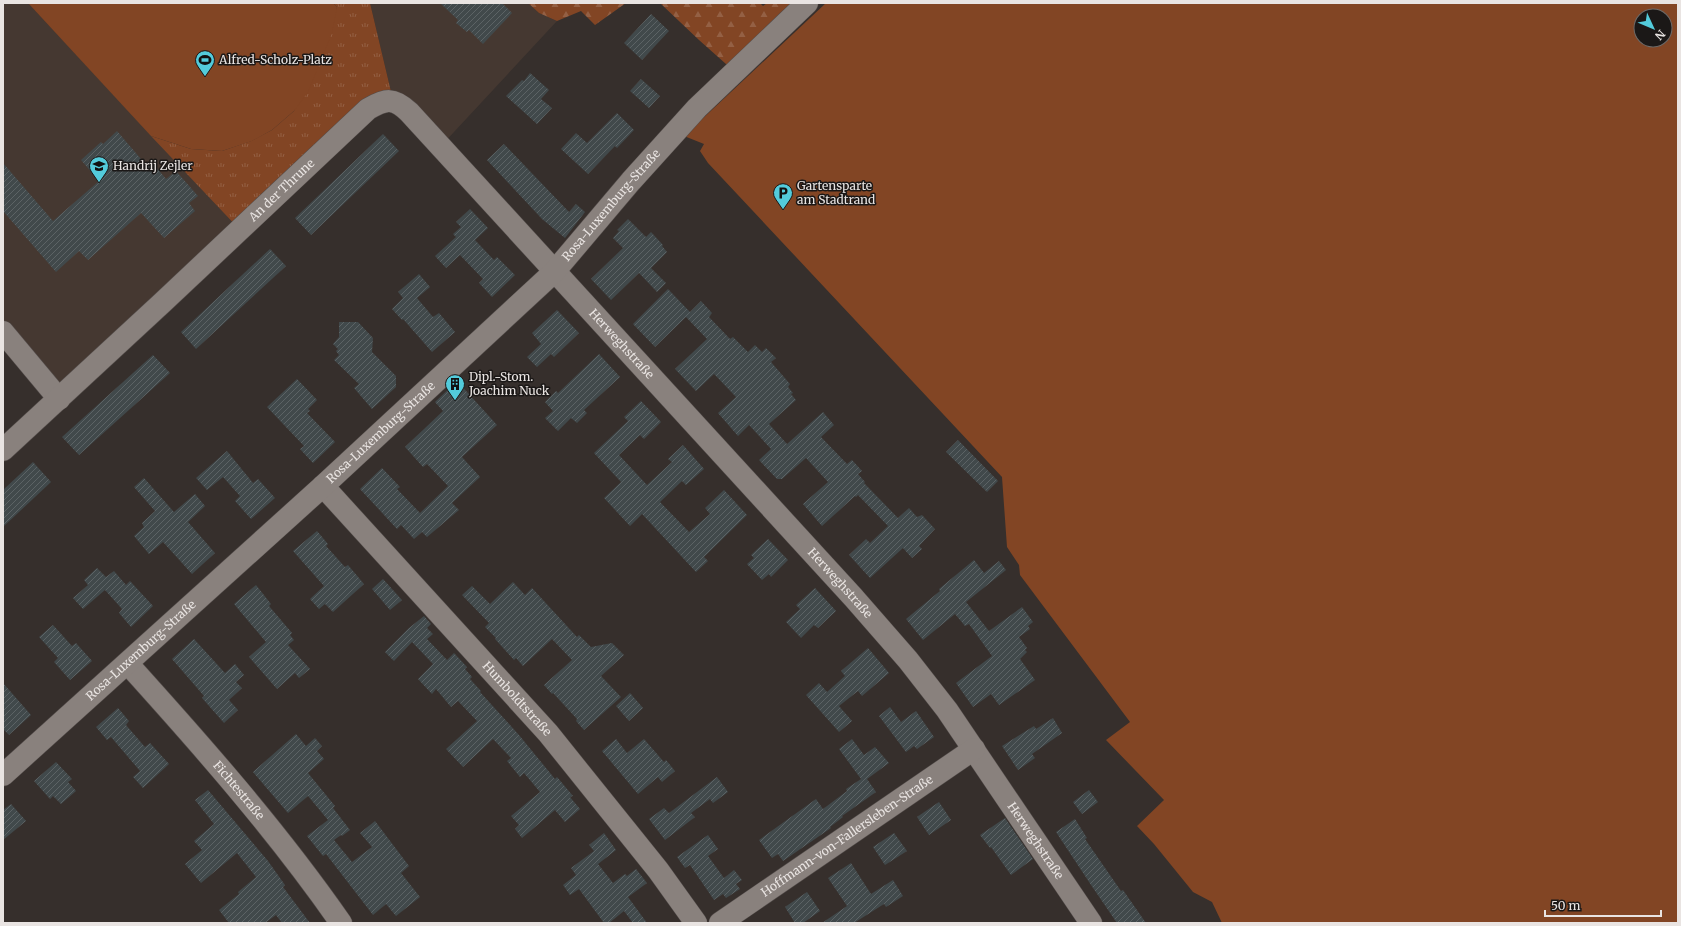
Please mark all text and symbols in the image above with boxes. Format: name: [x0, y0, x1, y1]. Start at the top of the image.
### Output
north arrow: [1633, 8, 1673, 48]
text: N: [1652, 27, 1668, 43]
sports icon: Alfred-Scholz-Platz: [194, 49, 216, 77]
place label: Alfred-Scholz-Platz: [218, 52, 332, 67]
street label: Rosa-Luxemburg-Straße: [559, 146, 663, 264]
school or university icon: Handrij Zejler: [88, 155, 110, 183]
street label: An der Thrune: [245, 155, 317, 225]
place label: Handrij Zejler: [113, 158, 193, 173]
place label: Gartensparte am Stadtrand: [797, 178, 875, 207]
parking icon: Gartensparte am Stadtrand: [772, 182, 794, 210]
street label: Herweghstraße: [586, 306, 658, 382]
place label: Dipl.-Stom. Joachim Nuck: [468, 369, 550, 398]
building icon: Dipl.-Stom. Joachim Nuck: [444, 373, 466, 401]
street label: Rosa-Luxemburg-Straße: [323, 378, 438, 486]
street label: Herweghstraße: [805, 545, 876, 621]
street label: Rosa-Luxemburg-Straße: [83, 597, 199, 703]
street label: Humboldtstraße: [480, 658, 555, 739]
street label: Fichtestraße: [210, 758, 268, 823]
street label: Hoffmann-von-Fallersleben-Straße: [758, 771, 936, 900]
street label: Herweghstraße: [1005, 799, 1067, 882]
scale bar: [1545, 892, 1661, 918]
text: 50 m: [1551, 898, 1580, 913]

